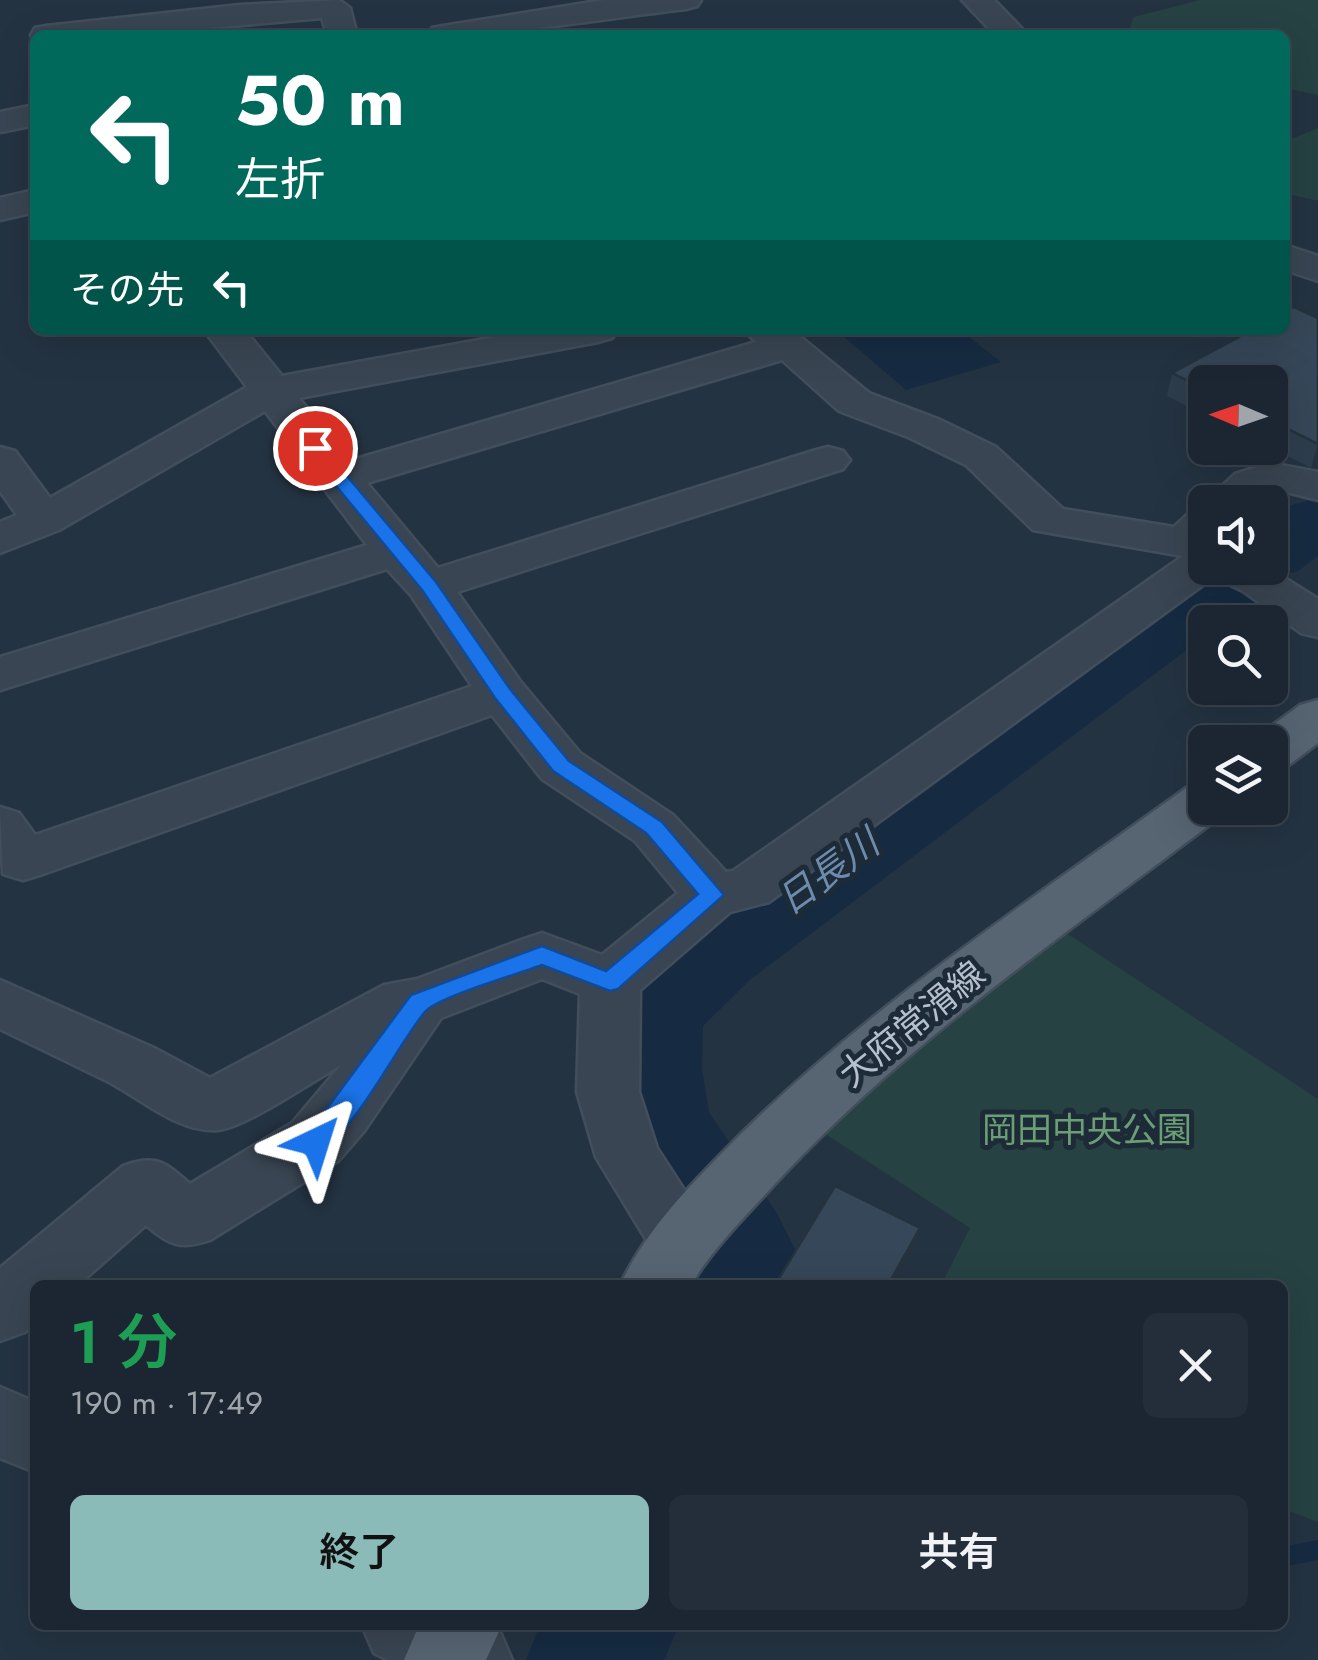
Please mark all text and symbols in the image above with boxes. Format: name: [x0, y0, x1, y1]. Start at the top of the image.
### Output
text: 50 m: [235, 50, 405, 151]
icon: left: [70, 70, 200, 200]
text: 左折: [235, 147, 325, 212]
icon: left: [204, 260, 259, 315]
text: その先: [70, 262, 184, 317]
north arrow: [1188, 365, 1288, 465]
map controls: [1188, 365, 1288, 825]
pin: [273, 406, 358, 491]
icon: arrive: [288, 421, 343, 476]
button: sound: [1188, 485, 1288, 585]
button: search: [1188, 605, 1288, 705]
button: layers: [1188, 725, 1288, 825]
water label: 日長川: [765, 813, 893, 927]
street label: 大府常滑線: [828, 950, 996, 1098]
position arrow: [264, 1090, 368, 1194]
park label: 岡田中央公園: [982, 1105, 1192, 1155]
text: 1 分: [70, 1299, 177, 1386]
button: close: [1143, 1313, 1248, 1418]
text: 190 m · 17:49: [70, 1380, 263, 1426]
button: 終了: [70, 1495, 649, 1610]
button: 共有: [669, 1495, 1248, 1610]

